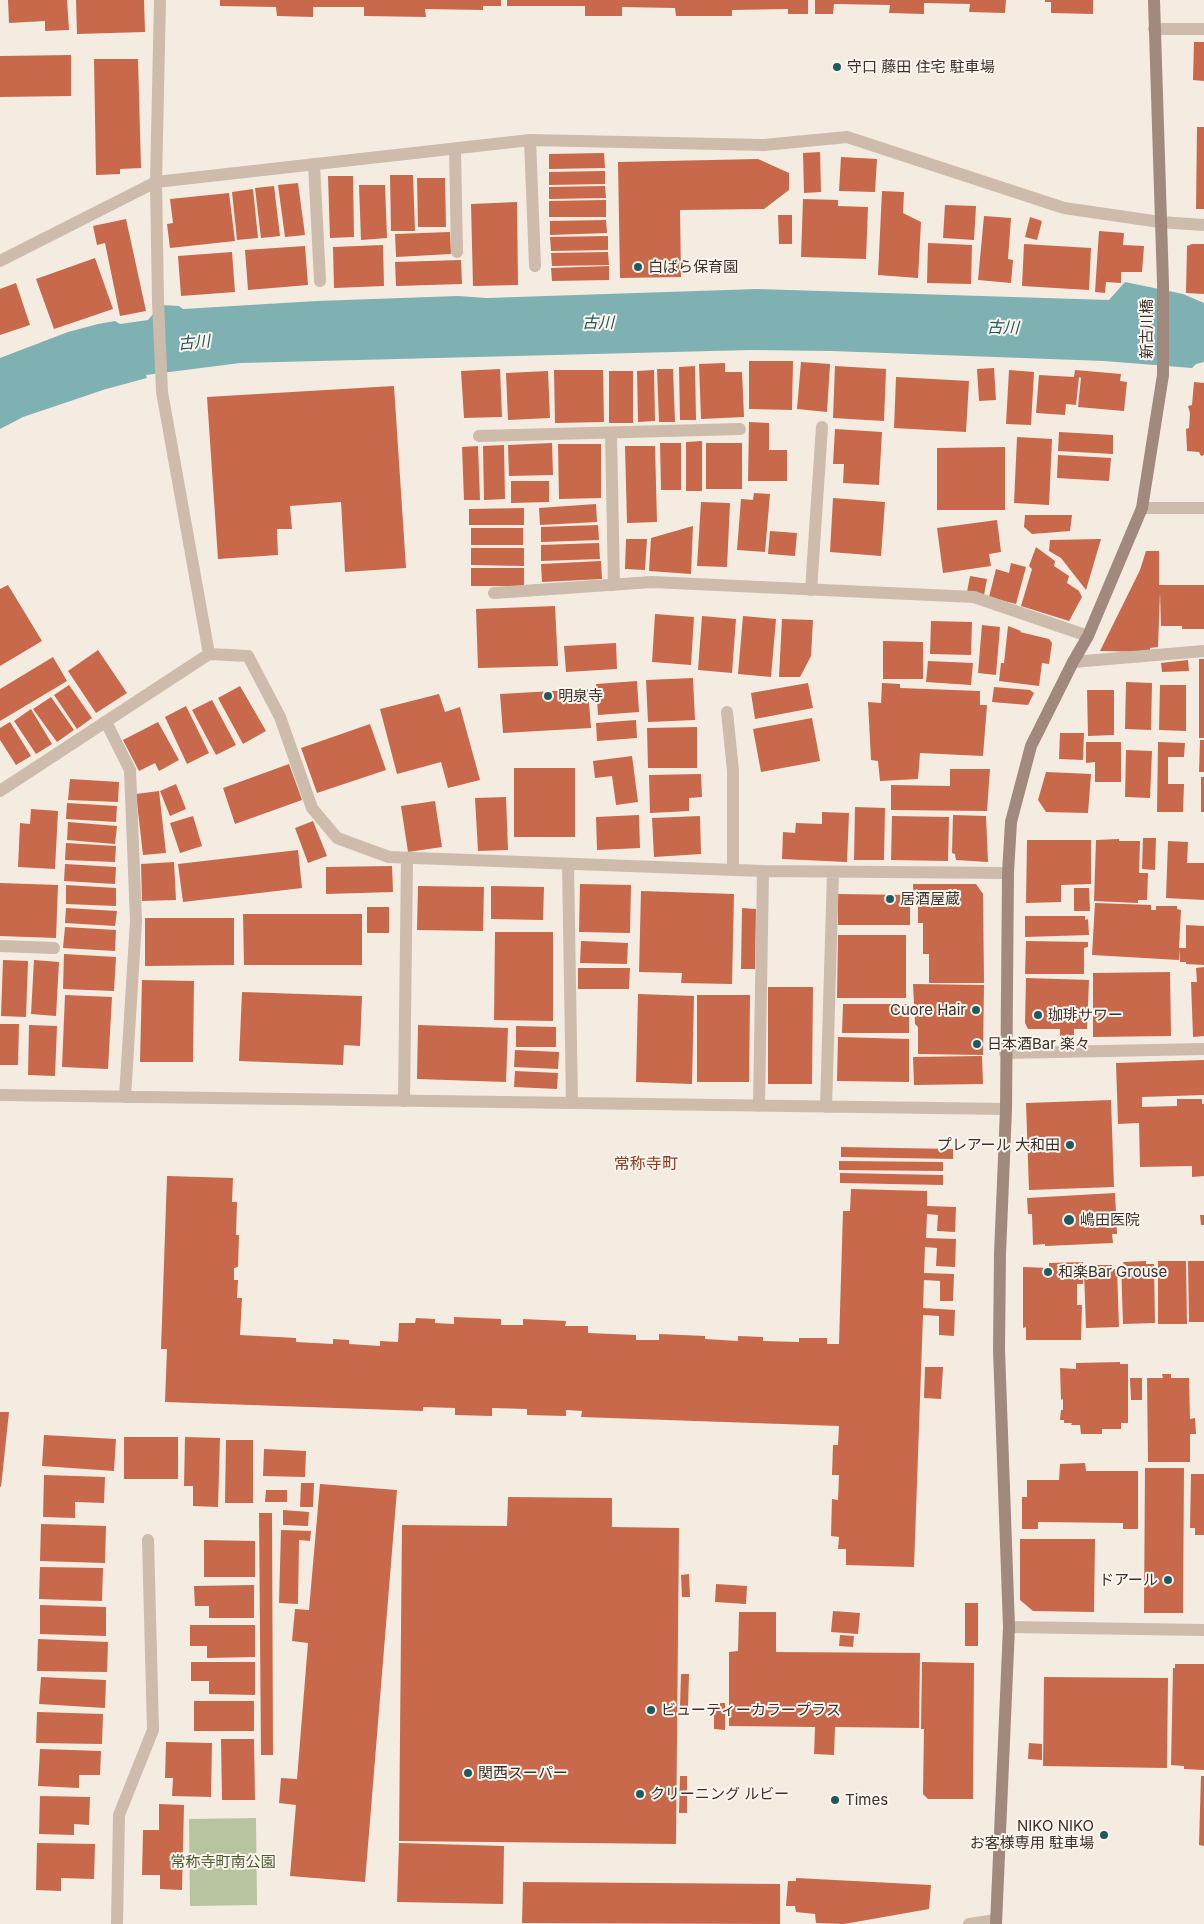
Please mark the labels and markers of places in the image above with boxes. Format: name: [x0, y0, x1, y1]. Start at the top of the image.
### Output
place label: 守口 藤田 住宅 駐車場: [847, 58, 995, 76]
marker: 守口 藤田 住宅 駐車場: [831, 61, 843, 73]
place label: 白ばら保育園: [648, 258, 738, 276]
marker: 白ばら保育園: [632, 261, 644, 273]
place label: 明泉寺: [558, 687, 603, 705]
marker: 明泉寺: [542, 690, 554, 702]
place label: 居酒屋蔵: [900, 890, 960, 908]
marker: 居酒屋蔵: [884, 893, 896, 905]
place label: Cuore Hair: [890, 1001, 966, 1019]
marker: Cuore Hair: [970, 1004, 982, 1016]
place label: 珈琲サワー: [1048, 1006, 1123, 1024]
marker: 珈琲サワー: [1032, 1009, 1044, 1021]
place label: 日本酒Bar 楽々: [987, 1035, 1090, 1053]
marker: 日本酒Bar 楽々: [971, 1038, 983, 1050]
place label: プレアール 大和田: [937, 1136, 1060, 1154]
marker: プレアール 大和田: [1064, 1139, 1076, 1151]
place label: 嶋田医院: [1080, 1211, 1140, 1229]
marker: 嶋田医院: [1062, 1213, 1076, 1227]
place label: 和楽Bar Grouse: [1058, 1263, 1167, 1281]
marker: 和楽Bar Grouse: [1042, 1266, 1054, 1278]
place label: ドアール: [1099, 1571, 1158, 1589]
marker: ドアール: [1162, 1574, 1174, 1586]
place label: ビューティーカラープラス: [661, 1701, 841, 1719]
marker: ビューティーカラープラス: [645, 1704, 657, 1716]
place label: 関西スーパー: [478, 1764, 568, 1782]
marker: 関西スーパー: [462, 1767, 474, 1779]
place label: クリーニング ルビー: [650, 1785, 789, 1803]
marker: クリーニング ルビー: [634, 1788, 646, 1800]
place label: Times: [845, 1791, 888, 1809]
marker: Times: [829, 1794, 841, 1806]
place label: NIKO NIKO お客様専用 駐車場: [970, 1817, 1094, 1852]
marker: NIKO NIKO お客様専用 駐車場: [1098, 1829, 1110, 1841]

